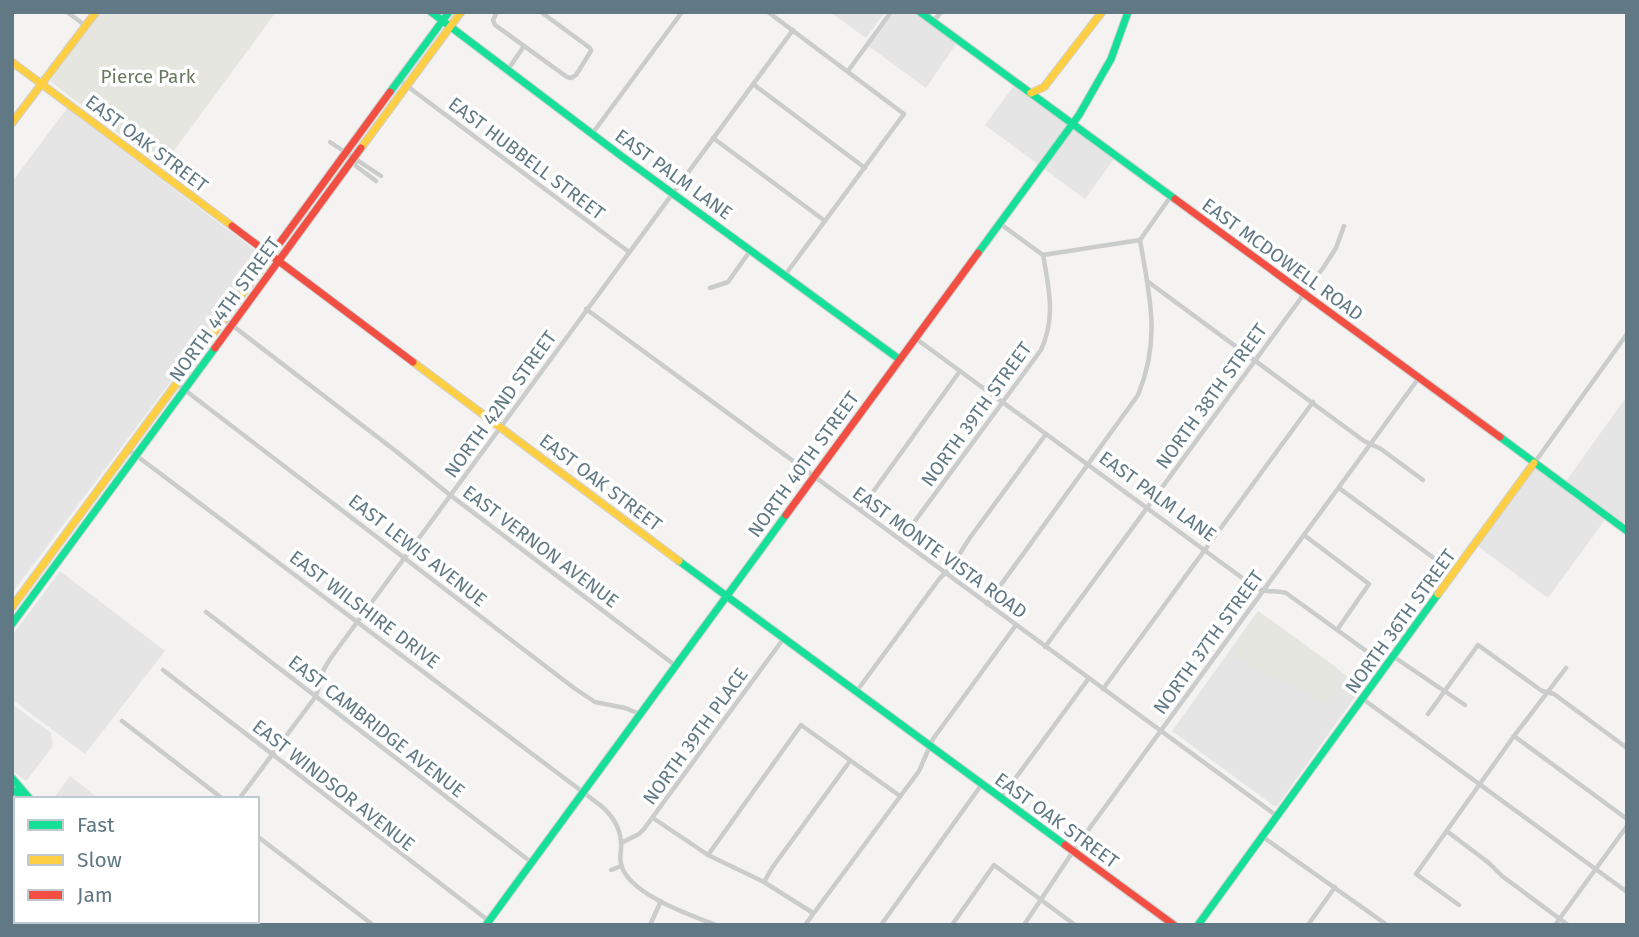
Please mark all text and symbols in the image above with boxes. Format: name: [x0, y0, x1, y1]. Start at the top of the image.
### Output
park label: Pierce Park: [100, 65, 196, 88]
street label: EAST OAK STREET: [81, 90, 213, 197]
street label: EAST HUBBELL STREET: [444, 92, 610, 225]
street label: EAST PALM LANE: [611, 124, 737, 225]
street label: EAST MCDOWELL ROAD: [1198, 193, 1368, 326]
street label: NORTH 44TH STREET: [164, 232, 285, 386]
street label: NORTH 38TH STREET: [1151, 319, 1272, 473]
street label: NORTH 42ND STREET: [439, 326, 561, 482]
street label: NORTH 39TH STREET: [916, 337, 1037, 491]
street label: NORTH 40TH STREET: [743, 387, 864, 542]
street label: EAST OAK STREET: [535, 429, 667, 536]
street label: EAST PALM LANE: [1095, 446, 1221, 547]
street label: EAST VERNON AVENUE: [458, 480, 623, 613]
street label: EAST MONTE VISTA ROAD: [848, 481, 1031, 623]
street label: EAST LEWIS AVENUE: [344, 489, 491, 612]
street label: NORTH 36TH STREET: [1340, 544, 1461, 698]
street label: EAST WILSHIRE DRIVE: [285, 545, 444, 673]
street label: NORTH 37TH STREET: [1149, 566, 1268, 719]
street label: EAST CAMBRIDGE AVENUE: [284, 650, 469, 802]
street label: NORTH 39TH PLACE: [638, 663, 753, 809]
street label: EAST WINDSOR AVENUE: [248, 715, 419, 856]
street label: EAST OAK STREET: [990, 768, 1123, 873]
legend: [14, 797, 259, 923]
text: Fast: [77, 812, 115, 838]
text: Slow: [77, 847, 122, 873]
text: Jam: [77, 882, 113, 908]

